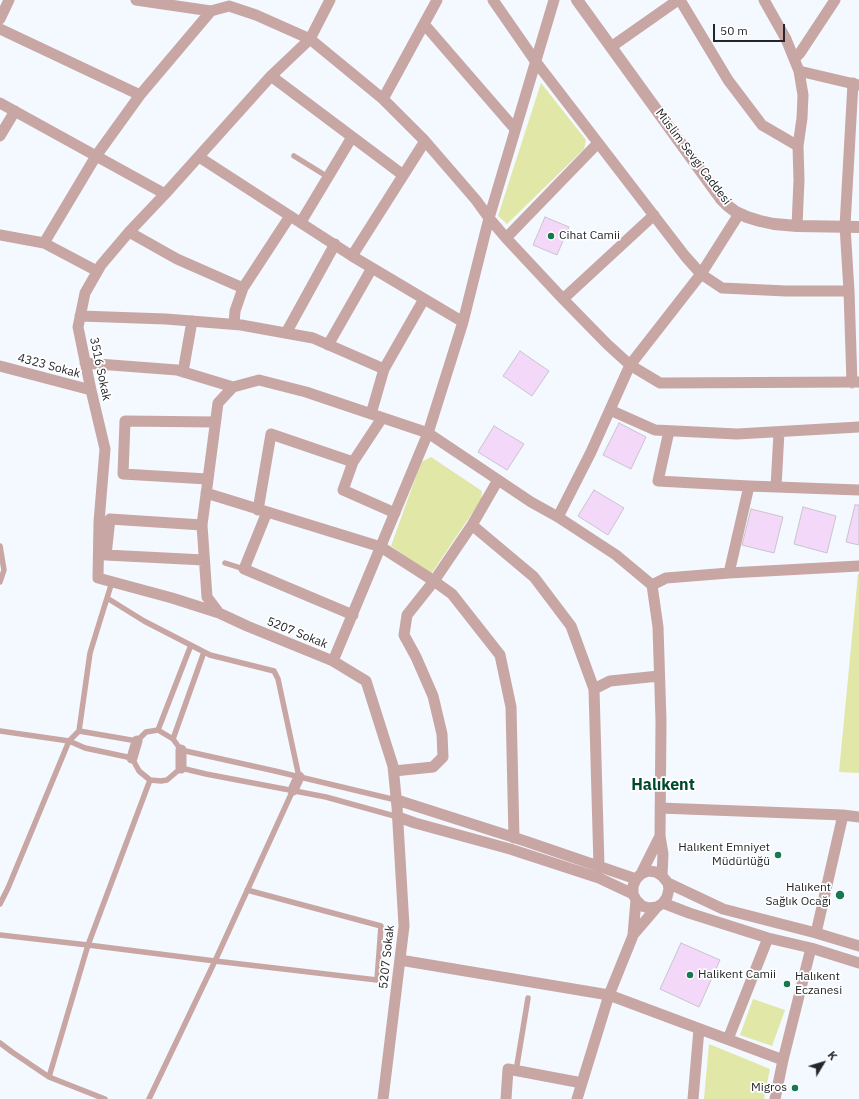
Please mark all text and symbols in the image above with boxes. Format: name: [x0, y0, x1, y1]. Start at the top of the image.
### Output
scale bar: [715, 16, 787, 42]
text: 50 m: [720, 23, 748, 38]
street label: Müslim Sevgi Caddesi: [652, 106, 734, 208]
place label: Cihat Camii: [559, 229, 620, 243]
marker: Cihat Camii: [546, 231, 556, 241]
street label: 3516 Sokak: [86, 336, 114, 402]
street label: 4323 Sokak: [16, 351, 82, 381]
street label: 5207 Sokak: [264, 614, 330, 652]
district label: Halıkent: [631, 775, 695, 795]
place label: Halıkent Emniyet Müdürlüğü: [678, 841, 770, 869]
marker: Halıkent Emniyet Müdürlüğü: [773, 850, 783, 860]
place label: Halıkent Sağlık Ocağı: [766, 881, 831, 909]
marker: Halıkent Sağlık Ocağı: [834, 889, 846, 901]
street label: 5207 Sokak: [376, 924, 398, 990]
place label: Halikent Camii: [698, 968, 776, 982]
marker: Halikent Camii: [685, 970, 695, 980]
place label: Halıkent Eczanesi: [795, 970, 842, 998]
marker: Halıkent Eczanesi: [782, 979, 792, 989]
north arrow: [803, 1043, 843, 1083]
text: K: [825, 1048, 840, 1063]
place label: Migros: [751, 1081, 787, 1095]
marker: Migros: [790, 1083, 800, 1093]

